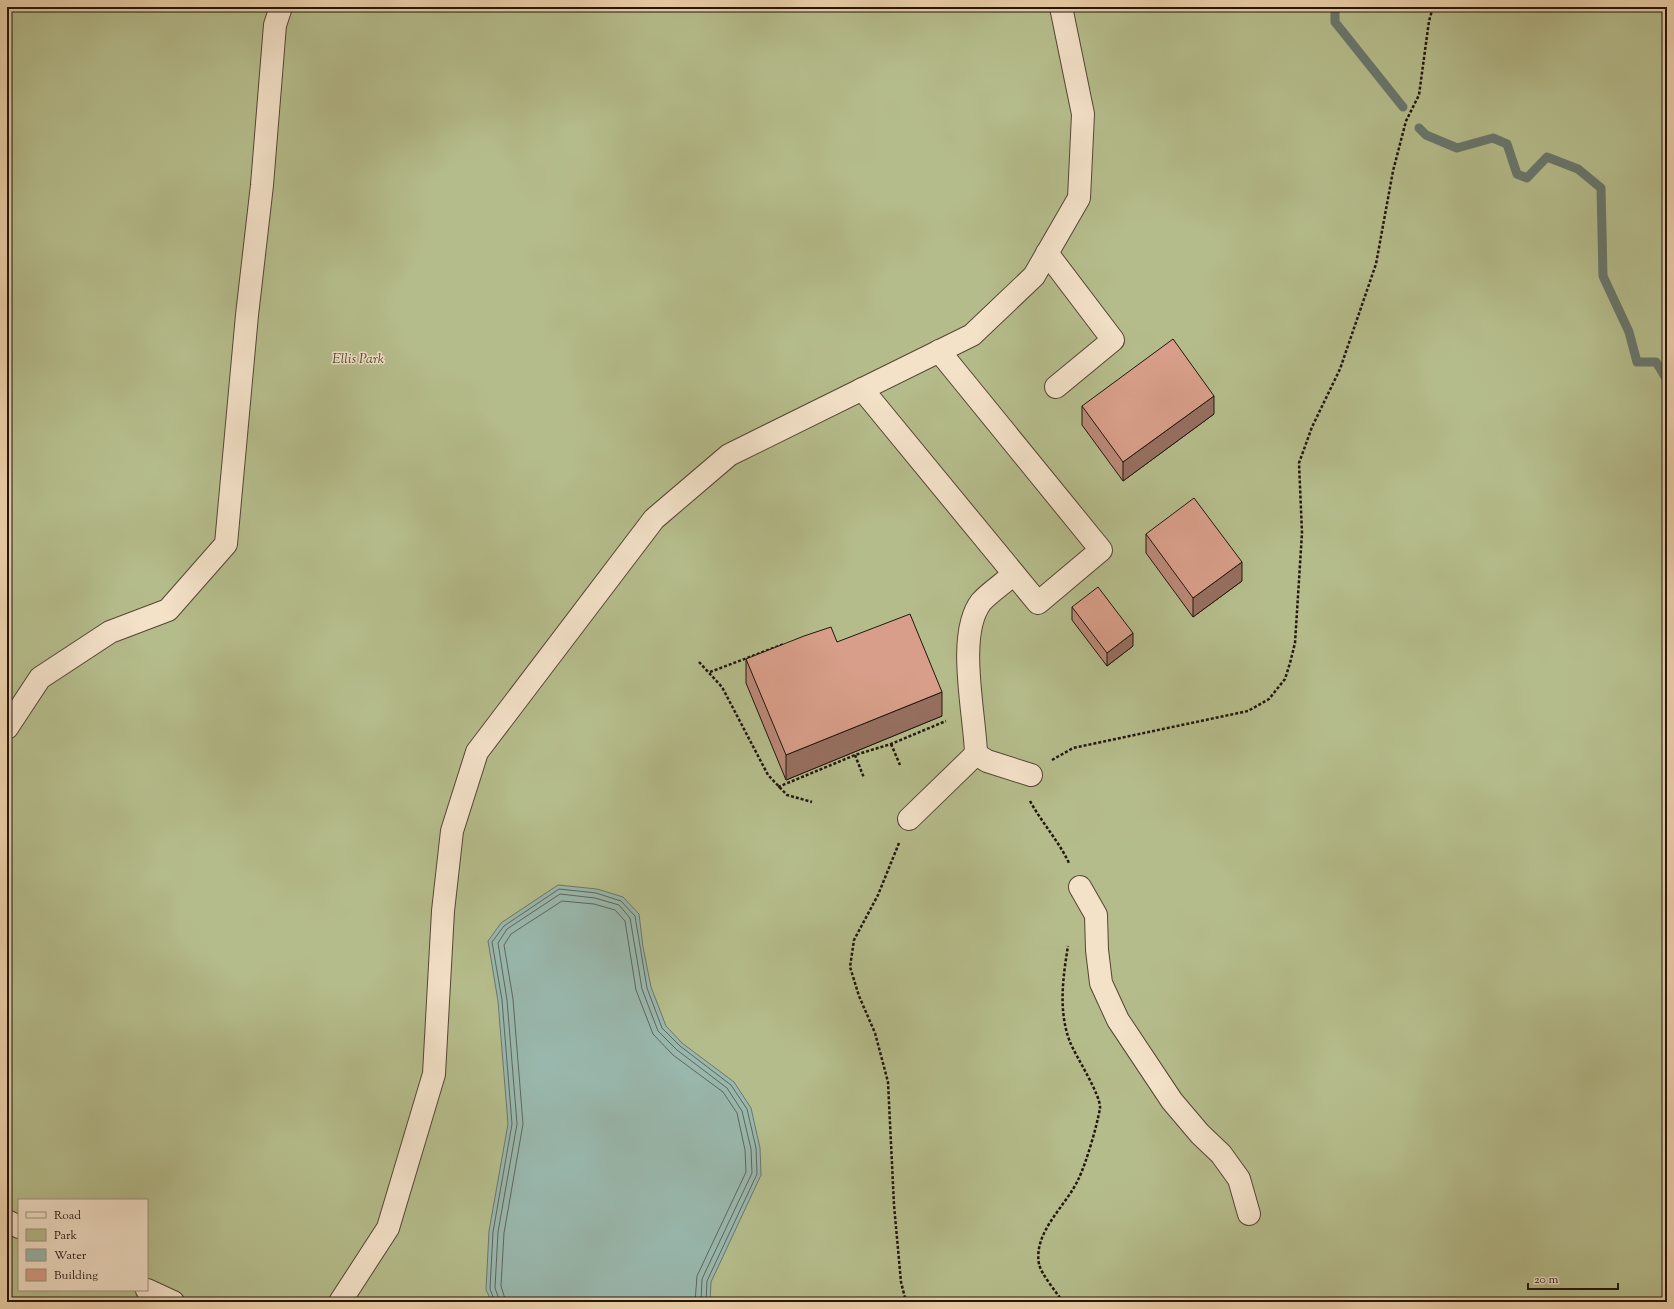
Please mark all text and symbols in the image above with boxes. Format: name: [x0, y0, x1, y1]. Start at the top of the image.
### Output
park label: Ellis Park: [332, 350, 385, 370]
legend: [18, 1199, 148, 1291]
text: Road: [54, 1207, 81, 1225]
text: Park: [54, 1227, 77, 1245]
text: Water: [54, 1247, 87, 1265]
scale bar: [1528, 1265, 1618, 1291]
text: Building: [54, 1267, 98, 1285]
text: 20 m: [1534, 1271, 1559, 1289]

